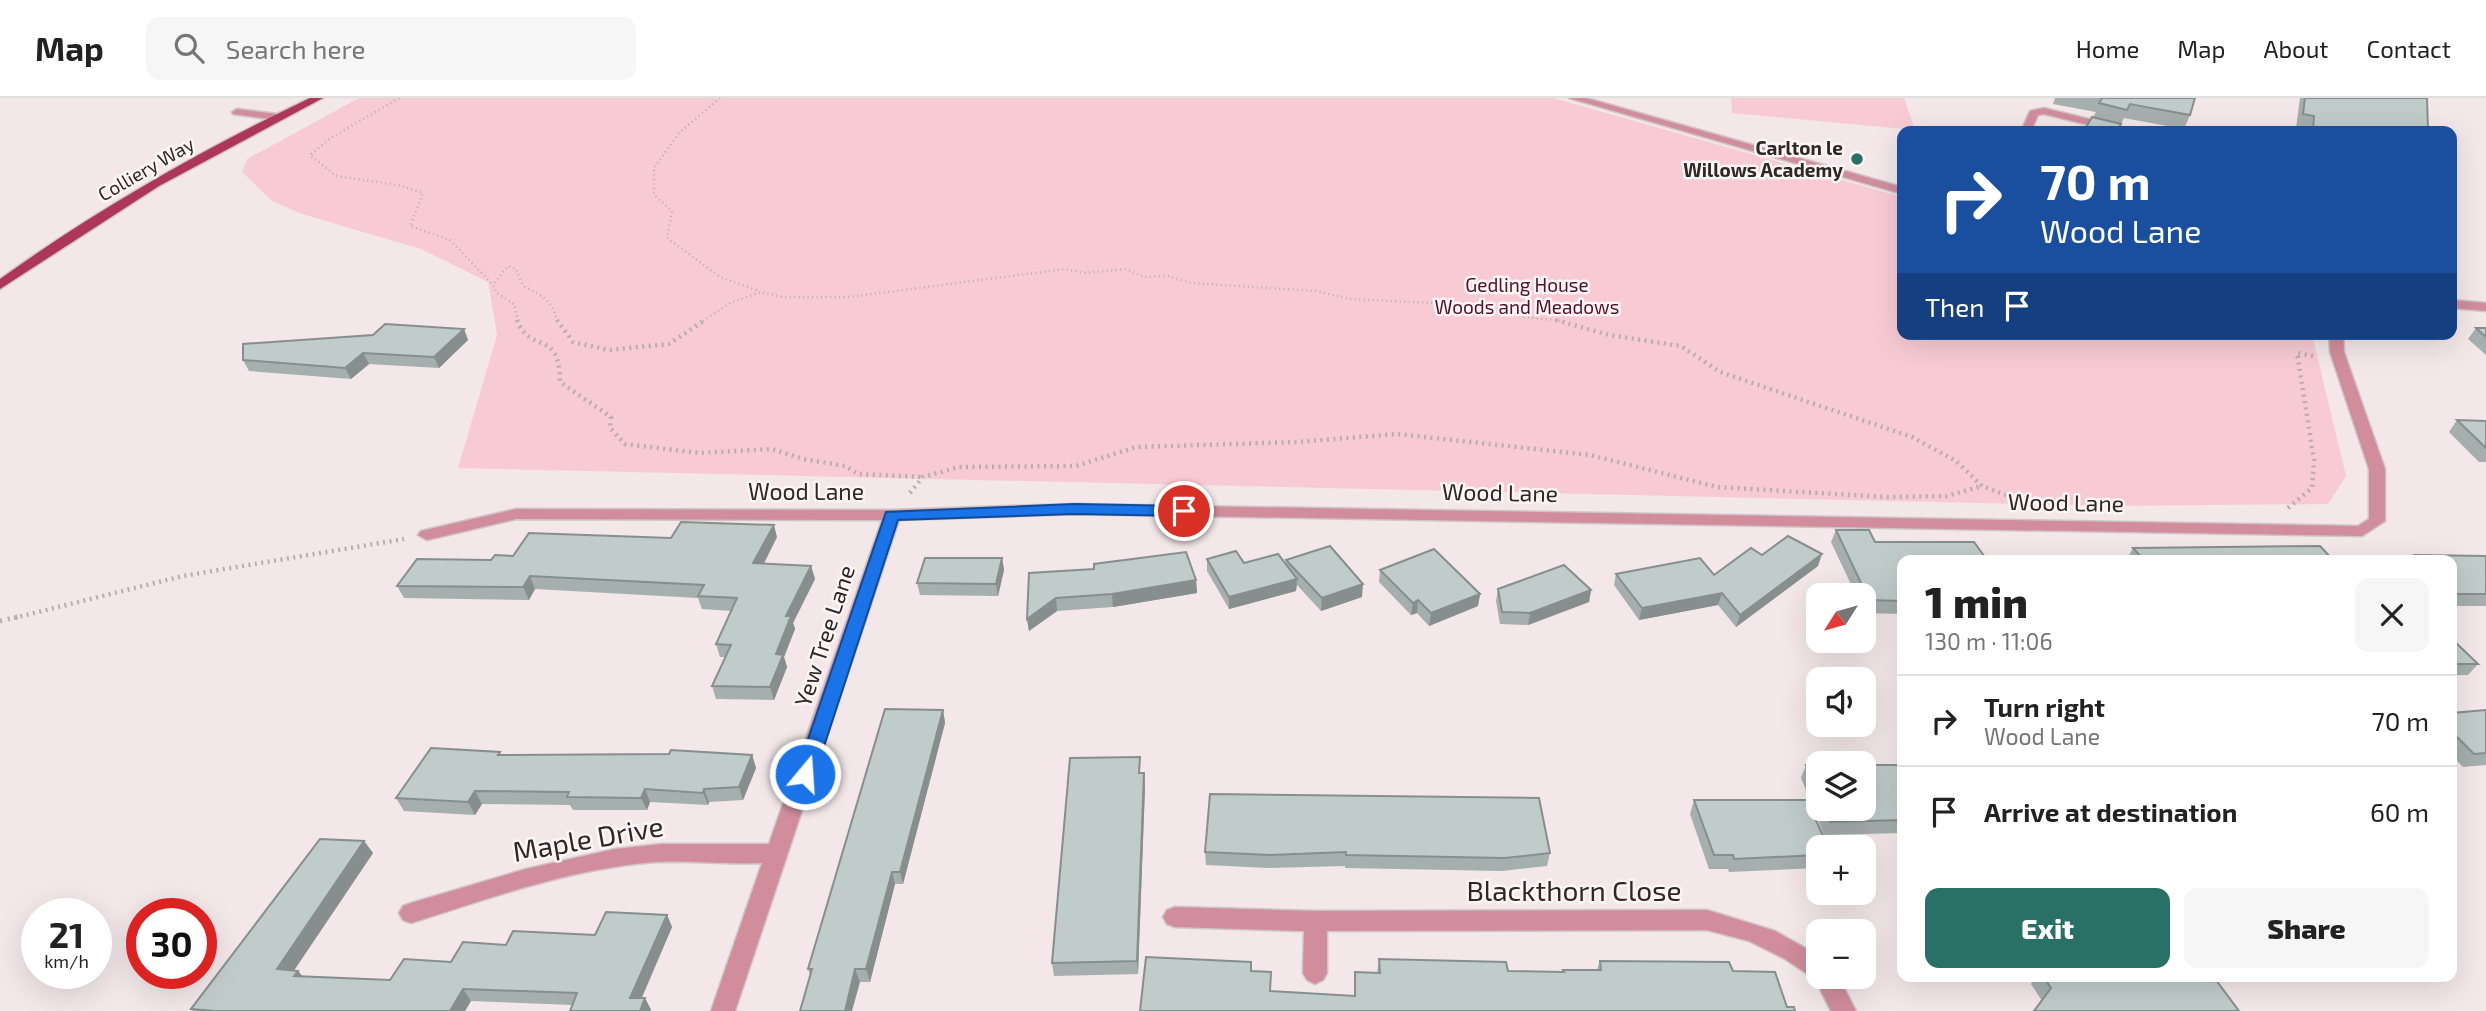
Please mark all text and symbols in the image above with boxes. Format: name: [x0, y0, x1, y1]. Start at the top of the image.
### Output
search box: [146, 17, 636, 80]
text: Map: [35, 28, 104, 68]
icon: search: [170, 29, 208, 67]
text: Search here: [226, 33, 365, 64]
text: Home: [2076, 34, 2139, 63]
text: Map: [2177, 34, 2225, 63]
text: About: [2263, 34, 2329, 63]
text: Contact: [2367, 34, 2451, 63]
street label: Colliery Way: [94, 132, 198, 205]
place label: Carlton le Willows Academy: [1683, 136, 1843, 182]
marker: Carlton le Willows Academy: [1849, 151, 1865, 167]
text: 70 m: [2040, 151, 2151, 210]
icon: right: [1925, 154, 2016, 245]
text: Wood Lane: [2040, 211, 2201, 249]
park label: Gedling House Woods and Meadows: [1435, 273, 1619, 318]
icon: arrive: [1998, 287, 2036, 325]
text: Then: [1925, 291, 1984, 322]
street label: Wood Lane: [748, 477, 864, 505]
street label: Wood Lane: [1442, 477, 1558, 507]
pin: [1154, 481, 1214, 541]
street label: Wood Lane: [2008, 487, 2124, 517]
icon: arrive: [1165, 492, 1203, 530]
street label: Yew Tree Lane: [788, 561, 860, 710]
text: 1 min: [1925, 576, 2028, 626]
button: close: [2355, 578, 2429, 652]
north arrow: [1806, 583, 1876, 653]
map controls: [1806, 583, 1876, 989]
text: 130 m · 11:06: [1925, 627, 2053, 655]
button: sound: [1806, 667, 1876, 737]
text: Turn right: [1984, 691, 2105, 722]
icon: right: [1925, 702, 1963, 740]
text: 70 m: [2371, 705, 2429, 736]
text: Wood Lane: [1984, 722, 2100, 750]
position arrow: [768, 737, 842, 811]
button: layers: [1806, 751, 1876, 821]
icon: arrive: [1925, 793, 1963, 831]
text: Arrive at destination: [1984, 796, 2237, 827]
text: 60 m: [2370, 796, 2429, 827]
street label: Maple Drive: [510, 808, 666, 868]
button: +: [1806, 835, 1876, 905]
street label: Blackthorn Close: [1466, 873, 1682, 907]
button: Exit: [1925, 888, 2170, 968]
button: Share: [2184, 888, 2429, 968]
speed limit sign: 30: [126, 898, 217, 989]
text: 21: [49, 913, 84, 955]
button: −: [1806, 919, 1876, 989]
text: km/h: [44, 950, 89, 972]

